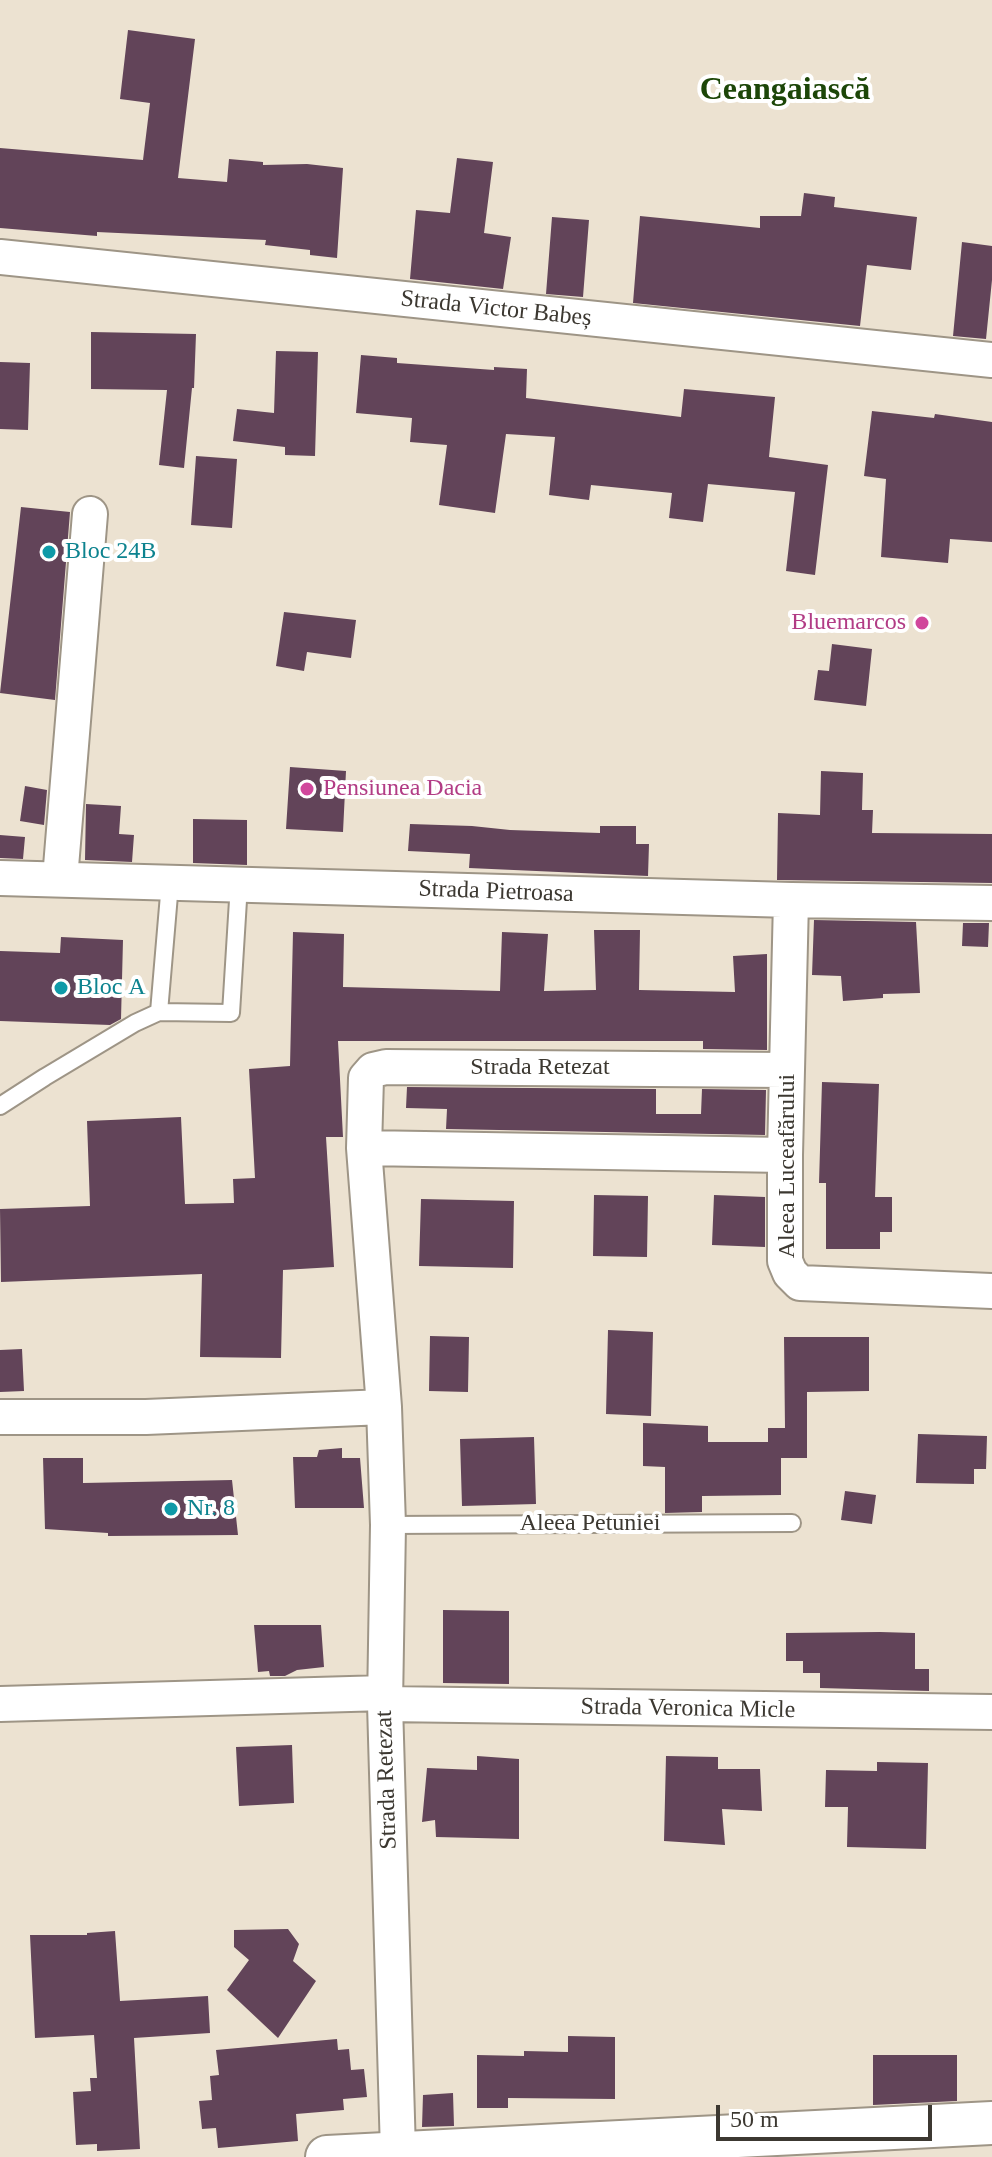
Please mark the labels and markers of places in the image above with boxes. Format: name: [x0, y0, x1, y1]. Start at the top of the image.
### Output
place label: Bloc 24B: [65, 538, 156, 566]
marker: Bloc 24B: [40, 543, 58, 561]
place label: Bluemarcos: [791, 609, 906, 637]
marker: Bluemarcos: [913, 614, 931, 632]
place label: Pensiunea Dacia: [323, 775, 482, 803]
marker: Pensiunea Dacia: [298, 780, 316, 798]
place label: Bloc A: [77, 974, 146, 1002]
marker: Bloc A: [52, 979, 70, 997]
place label: Nr. 8: [187, 1495, 235, 1523]
marker: Nr. 8: [162, 1500, 180, 1518]

